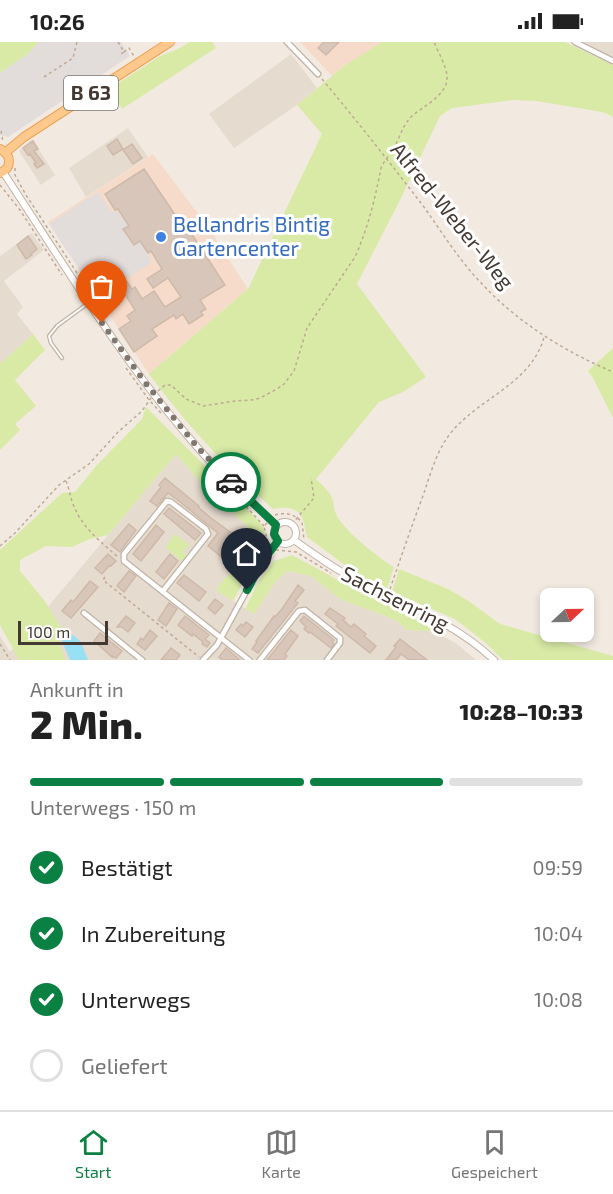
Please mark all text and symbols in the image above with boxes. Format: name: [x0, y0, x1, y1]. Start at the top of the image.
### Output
text: 10:26: [30, 8, 85, 34]
road number: B 63: [64, 76, 118, 110]
street label: Alfred-Weber-Weg: [386, 137, 520, 294]
place label: Bellandris Bintig Gartencenter: [173, 211, 330, 260]
marker: Bellandris Bintig Gartencenter: [154, 230, 168, 244]
pin: [76, 261, 127, 323]
icon: bag: [85, 270, 118, 303]
courier: [201, 452, 261, 512]
icon: car: [215, 466, 248, 499]
pin: [221, 528, 272, 590]
icon: home: [230, 537, 263, 570]
street label: Sachsenring: [338, 560, 454, 636]
north arrow: [540, 588, 594, 642]
map controls: [540, 588, 594, 642]
scale bar: [18, 618, 108, 646]
text: 100 m: [27, 622, 70, 641]
text: Ankunft in: [30, 677, 124, 701]
text: 10:28–10:33: [460, 698, 583, 724]
text: 2 Min.: [30, 700, 143, 747]
text: Unterwegs · 150 m: [30, 795, 196, 819]
icon: check: [30, 851, 63, 884]
text: Bestätigt: [81, 854, 173, 880]
text: 09:59: [533, 855, 583, 879]
icon: check: [30, 917, 63, 950]
text: In Zubereitung: [81, 920, 226, 946]
text: 10:04: [534, 921, 583, 945]
icon: check: [30, 983, 63, 1016]
text: Unterwegs: [81, 986, 191, 1012]
text: 10:08: [534, 987, 583, 1011]
text: Geliefert: [81, 1052, 168, 1078]
tab: Start: [75, 1126, 111, 1181]
tab: Karte: [262, 1126, 301, 1181]
tab: Gespeichert: [451, 1126, 538, 1181]

